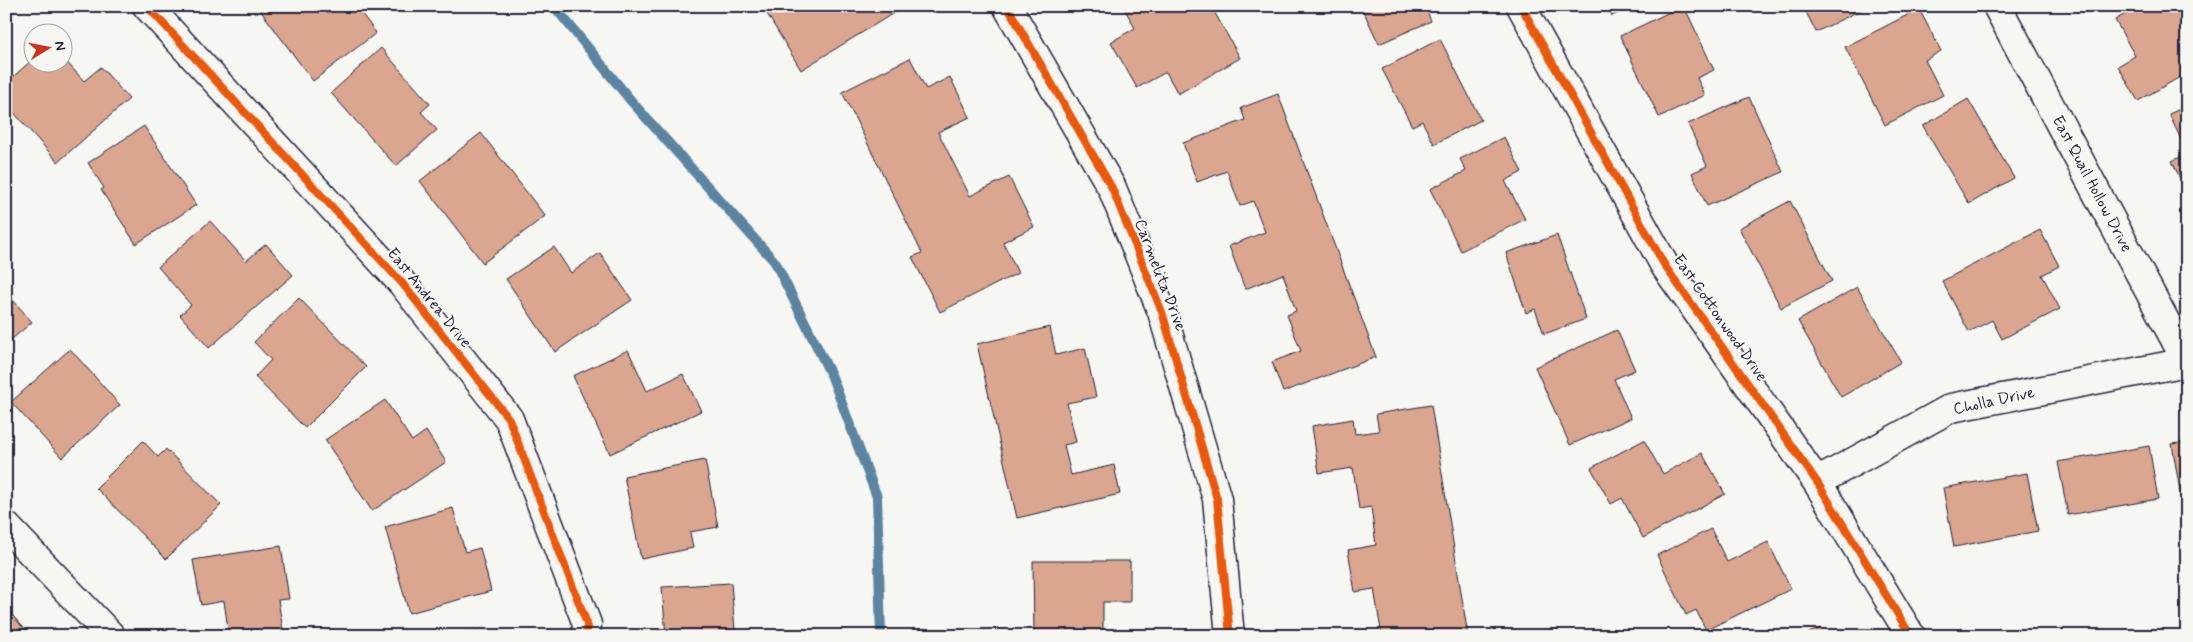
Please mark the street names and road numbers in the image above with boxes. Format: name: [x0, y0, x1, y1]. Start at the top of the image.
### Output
street label: East Quail Hollow Drive: [2047, 112, 2137, 256]
street label: Carmelita Drive: [1129, 216, 1191, 334]
street label: East Andrea Drive: [382, 244, 476, 352]
street label: East Cottonwood Drive: [1668, 250, 1772, 386]
street label: Cholla Drive: [1951, 382, 2037, 420]

